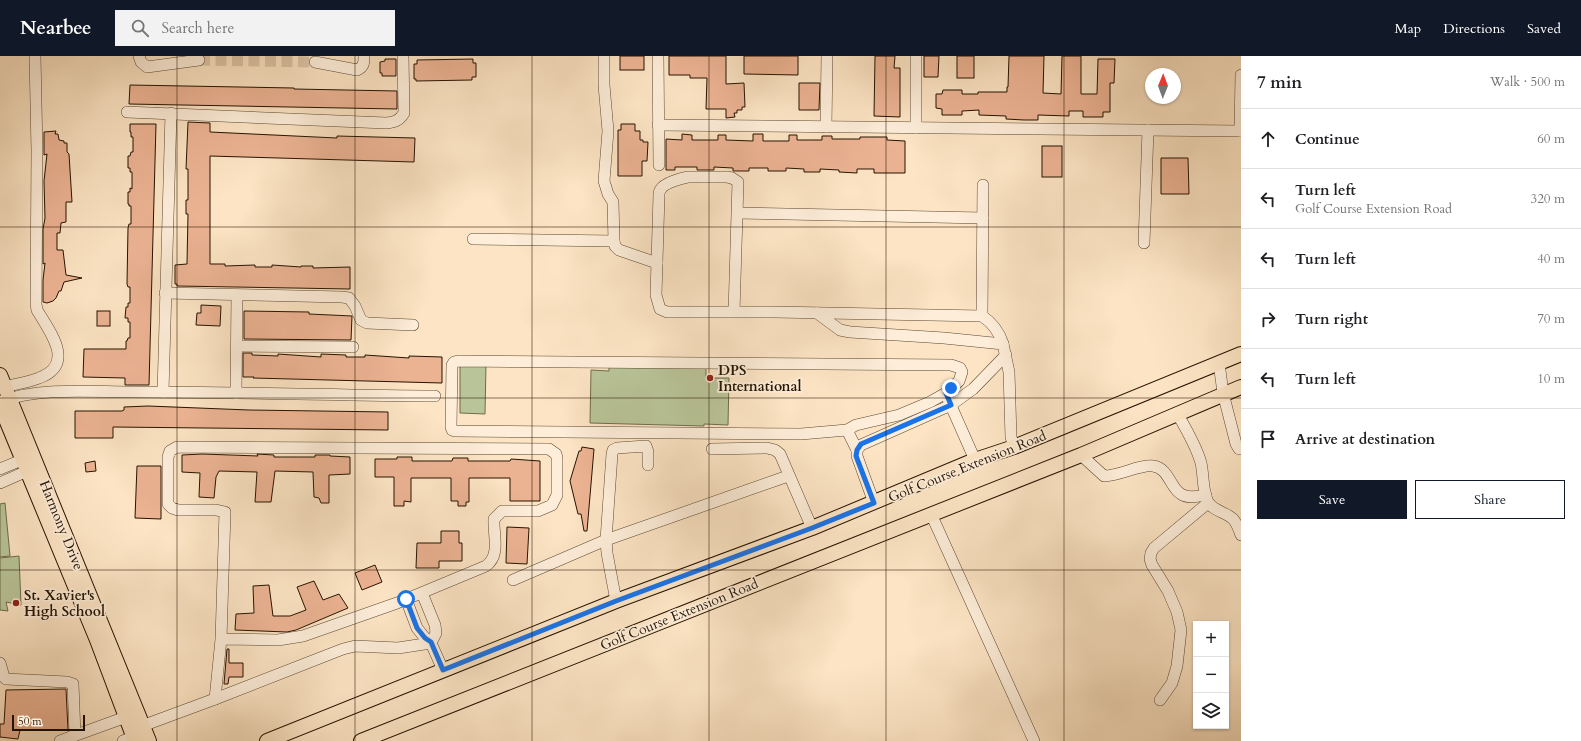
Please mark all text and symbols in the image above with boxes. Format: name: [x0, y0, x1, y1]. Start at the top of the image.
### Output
search box: [115, 10, 395, 46]
text: Nearbee: [20, 15, 91, 41]
icon: search: [129, 17, 151, 39]
text: Search here: [161, 18, 234, 38]
text: Map: [1395, 19, 1421, 38]
text: Directions: [1443, 19, 1505, 38]
text: Saved: [1527, 19, 1561, 38]
north arrow: [1145, 68, 1181, 104]
text: 7 min: [1257, 71, 1302, 94]
text: Walk · 500 m: [1490, 73, 1565, 91]
icon: ahead: [1257, 128, 1279, 150]
text: Continue: [1295, 129, 1360, 149]
text: 60 m: [1537, 130, 1565, 148]
text: Turn left: [1295, 180, 1356, 200]
icon: left: [1257, 188, 1279, 210]
text: 320 m: [1531, 190, 1565, 208]
text: Golf Course Extension Road: [1295, 200, 1452, 218]
icon: left: [1257, 248, 1279, 270]
text: Turn left: [1295, 249, 1356, 269]
text: 40 m: [1537, 250, 1565, 268]
icon: right: [1257, 308, 1279, 330]
text: Turn right: [1295, 309, 1368, 329]
text: 70 m: [1537, 310, 1565, 328]
place label: DPS International: [718, 361, 802, 396]
icon: left: [1257, 368, 1279, 390]
text: Turn left: [1295, 369, 1356, 389]
text: 10 m: [1537, 370, 1565, 388]
marker: DPS International: [705, 373, 715, 383]
route end: [942, 379, 960, 397]
street label: Golf Course Extension Road: [885, 426, 1050, 507]
icon: arrive: [1257, 428, 1279, 450]
text: Arrive at destination: [1295, 429, 1435, 449]
street label: Harmony Drive: [35, 477, 88, 573]
button: Save: [1257, 480, 1407, 519]
button: Share: [1415, 480, 1565, 519]
street label: Golf Course Extension Road: [597, 574, 762, 655]
place label: St. Xavier's High School: [24, 586, 105, 621]
route start: [397, 590, 415, 608]
marker: St. Xavier's High School: [11, 598, 21, 608]
map controls: [1193, 621, 1229, 729]
button: +: [1193, 621, 1229, 657]
button: −: [1193, 657, 1229, 693]
button: layers: [1193, 693, 1229, 729]
scale bar: [12, 713, 85, 732]
text: 50 m: [18, 714, 42, 729]

